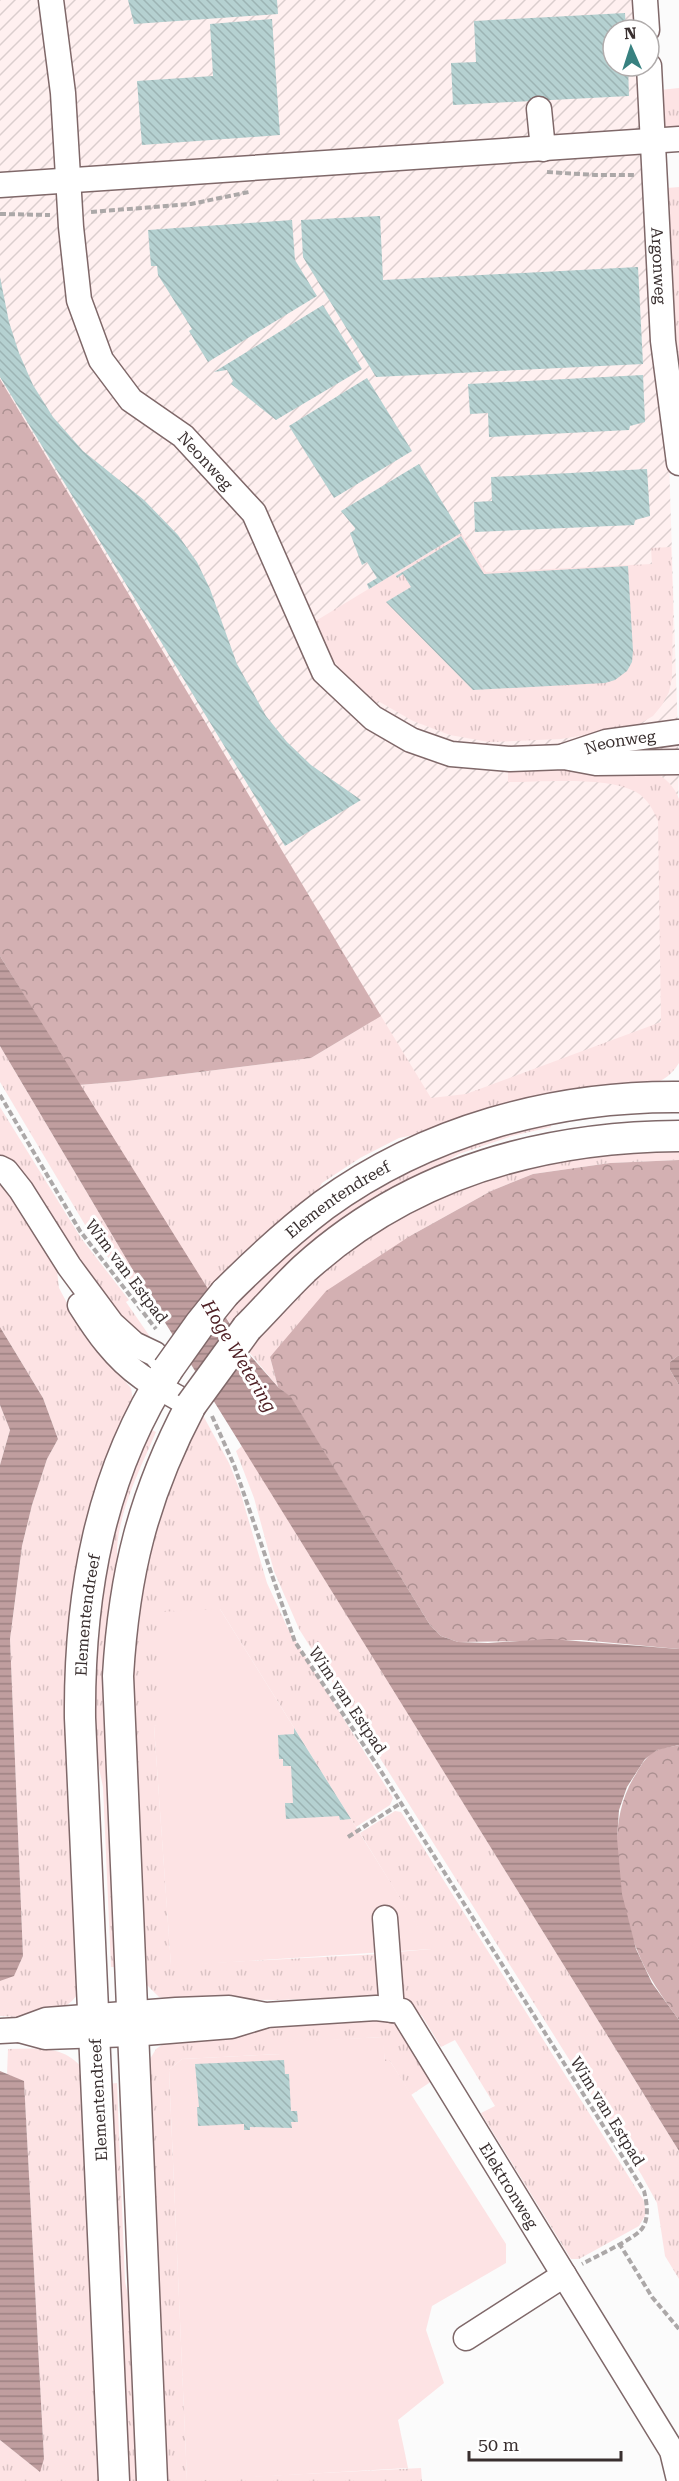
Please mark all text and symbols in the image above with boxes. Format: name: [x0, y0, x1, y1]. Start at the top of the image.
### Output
north arrow: [601, 18, 661, 78]
text: N: [624, 24, 637, 43]
street label: Argonweg: [647, 227, 670, 306]
street label: Neonweg: [174, 428, 237, 495]
street label: Neonweg: [582, 726, 658, 759]
street label: Elementendreef: [281, 1157, 394, 1242]
street label: Wim van Estpad: [81, 1216, 172, 1327]
water label: Hoge Wetering: [197, 1295, 281, 1416]
street label: Elementendreef: [72, 1552, 104, 1677]
street label: Wim van Estpad: [305, 1643, 390, 1757]
street label: Elementendreef: [86, 2037, 111, 2162]
street label: Wim van Estpad: [566, 2053, 649, 2169]
street label: Elektronweg: [475, 2139, 543, 2233]
scale bar: [469, 2424, 620, 2462]
text: 50 m: [478, 2434, 519, 2455]

